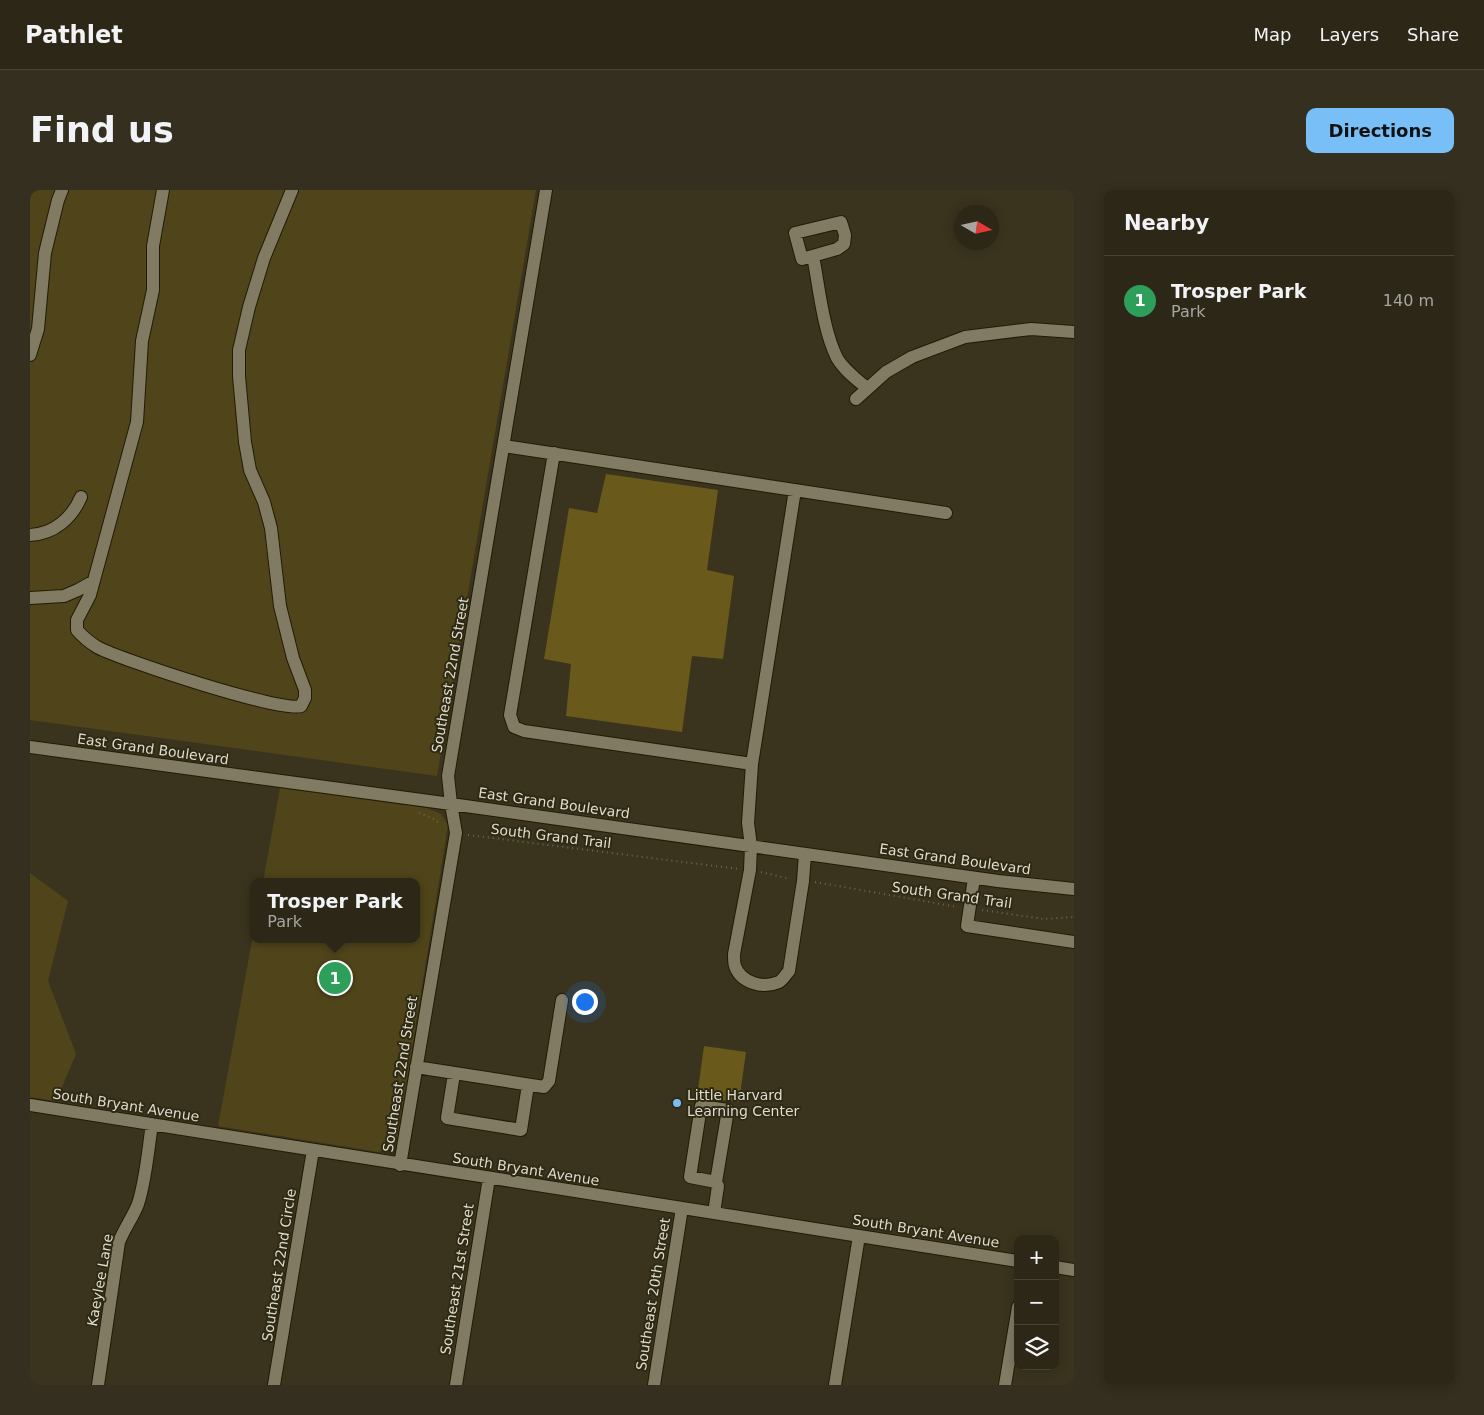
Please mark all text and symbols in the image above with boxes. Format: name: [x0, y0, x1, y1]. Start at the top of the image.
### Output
text: Pathlet: [25, 21, 123, 49]
text: Map: [1253, 24, 1291, 45]
text: Layers: [1319, 24, 1379, 45]
text: Share: [1407, 24, 1459, 45]
button: Directions: [1306, 108, 1454, 153]
text: Find us: [30, 110, 174, 150]
north arrow: [954, 205, 999, 250]
text: Nearby: [1124, 211, 1209, 235]
text: Trosper Park: [1171, 280, 1306, 302]
text: 1: [1134, 291, 1146, 310]
text: 140 m: [1383, 291, 1434, 310]
text: Park: [1171, 302, 1206, 321]
street label: Southeast 22nd Street: [428, 595, 472, 754]
street label: East Grand Boulevard: [76, 730, 230, 768]
street label: East Grand Boulevard: [477, 784, 631, 822]
street label: South Grand Trail: [490, 821, 612, 851]
street label: East Grand Boulevard: [878, 840, 1032, 878]
popup: [250, 878, 420, 943]
street label: South Grand Trail: [891, 879, 1013, 911]
text: Trosper Park: [267, 890, 403, 912]
text: Park: [267, 912, 302, 931]
pin: 1: [319, 959, 351, 997]
your location: [572, 989, 598, 1015]
street label: Southeast 22nd Street: [380, 994, 420, 1153]
street label: South Bryant Avenue: [52, 1086, 200, 1124]
place label: Little Harvard Learning Center: [687, 1087, 800, 1119]
marker: Little Harvard Learning Center: [671, 1097, 683, 1109]
street label: South Bryant Avenue: [452, 1150, 600, 1188]
street label: Southeast 22nd Circle: [259, 1187, 299, 1343]
street label: Southeast 21st Street: [437, 1202, 477, 1356]
street label: South Bryant Avenue: [852, 1212, 1000, 1250]
street label: Southeast 20th Street: [633, 1216, 673, 1371]
street label: Kaeylee Lane: [84, 1232, 116, 1328]
map controls: [1014, 1235, 1059, 1370]
button: +: [1014, 1235, 1059, 1280]
button: −: [1014, 1280, 1059, 1325]
button: layers: [1014, 1325, 1059, 1370]

